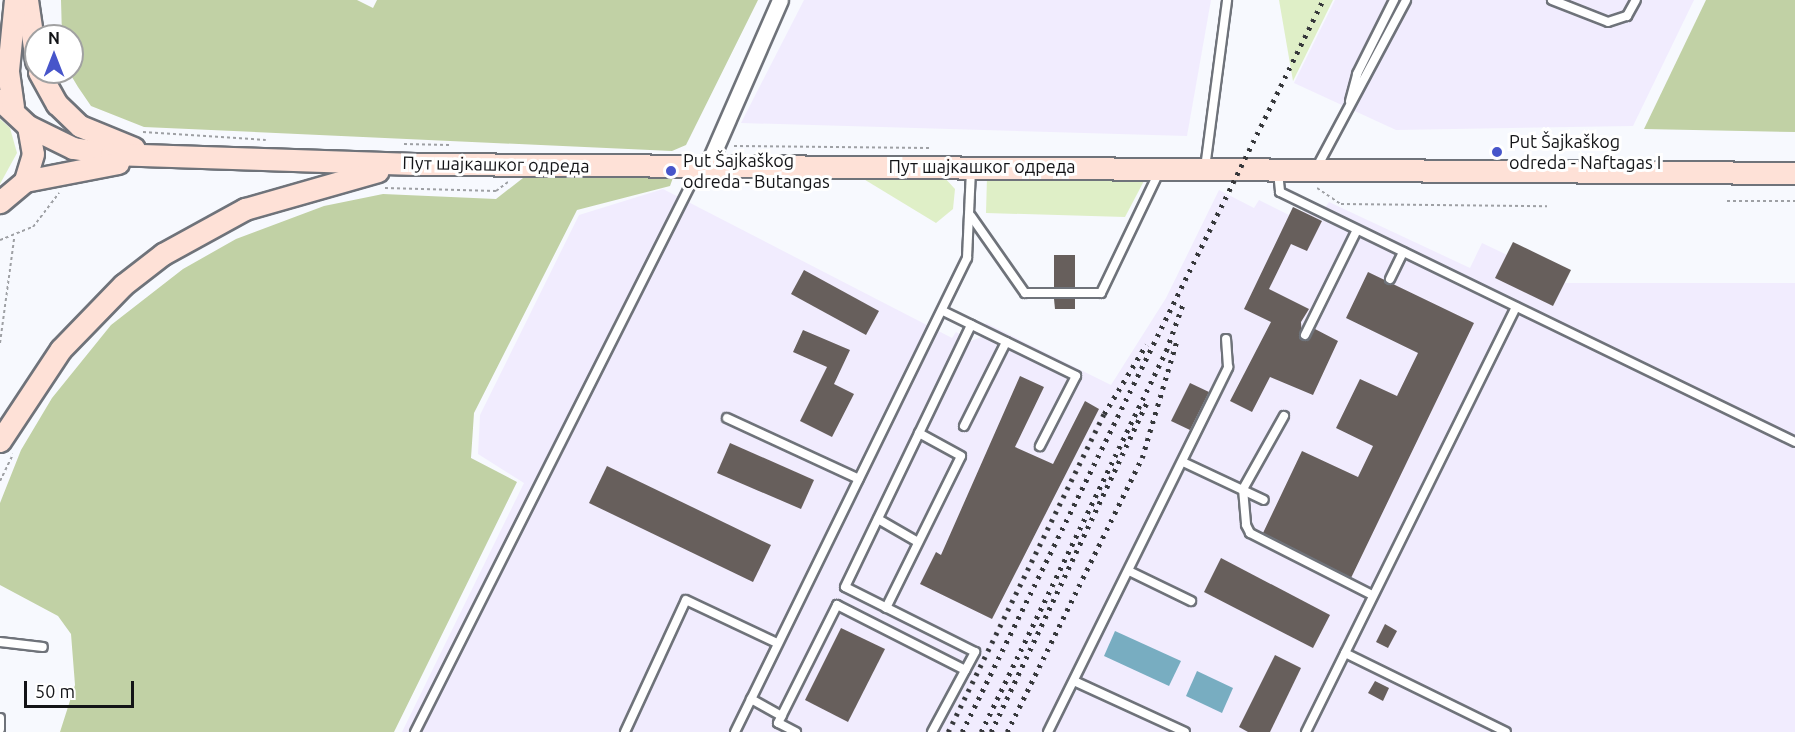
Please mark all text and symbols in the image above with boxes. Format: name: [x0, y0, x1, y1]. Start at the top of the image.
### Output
north arrow: [24, 24, 84, 84]
text: N: [48, 29, 60, 47]
place label: Put Šajkaškog odreda - Naftagas I: [1509, 131, 1661, 174]
marker: Put Šajkaškog odreda - Naftagas I: [1490, 145, 1504, 159]
place label: Put Šajkaškog odreda - Butangas: [683, 150, 830, 192]
street label: Пут шајкашког одреда: [402, 152, 590, 176]
street label: Пут шајкашког одреда: [888, 155, 1076, 177]
marker: Put Šajkaškog odreda - Butangas: [664, 164, 678, 178]
scale bar: [27, 669, 136, 707]
text: 50 m: [35, 681, 75, 701]

